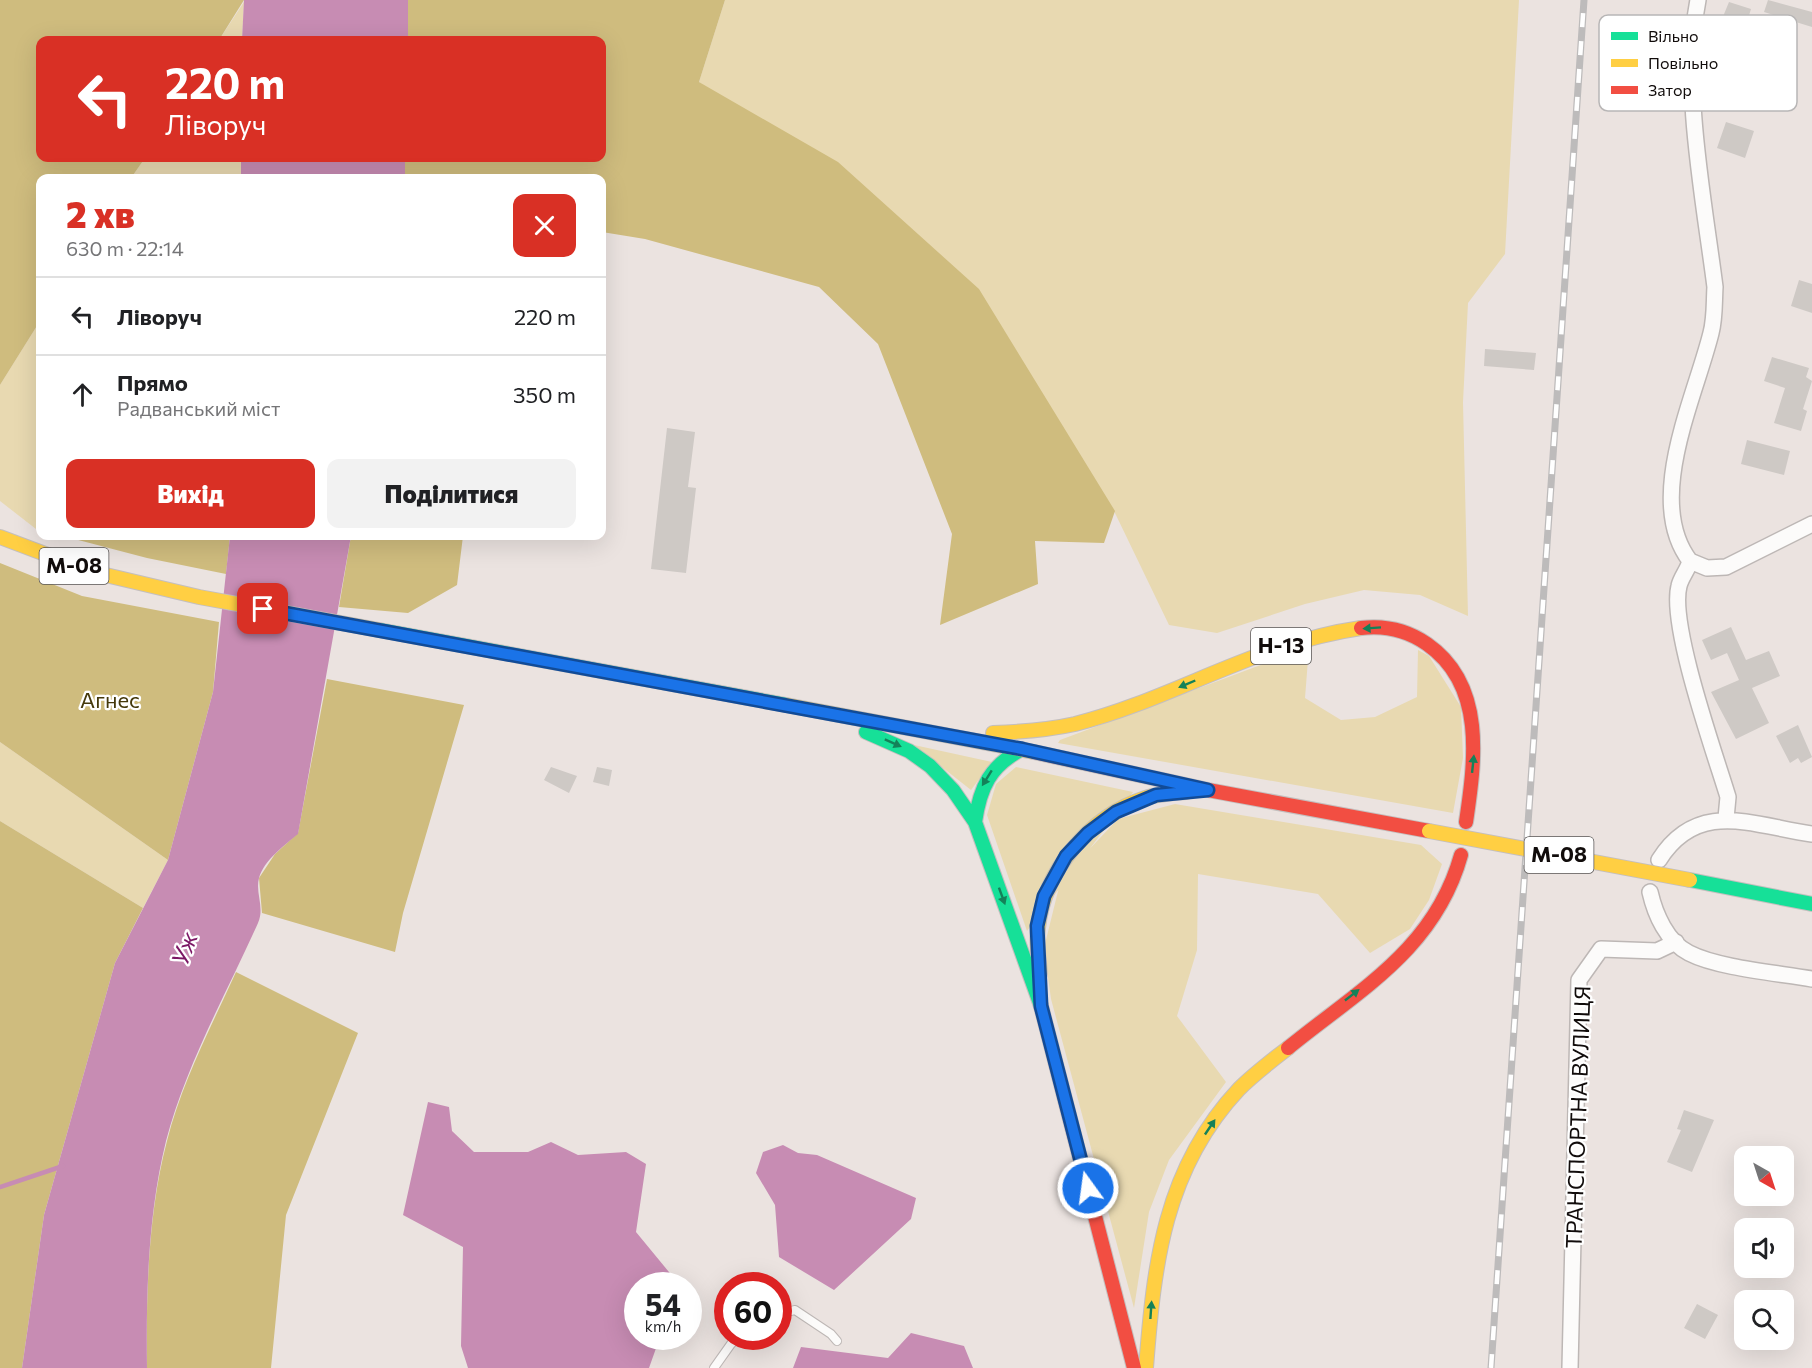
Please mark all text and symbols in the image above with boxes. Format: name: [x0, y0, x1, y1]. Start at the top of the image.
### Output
legend: [1599, 15, 1797, 111]
text: Вільно: [1648, 26, 1699, 45]
text: Повільно: [1648, 53, 1718, 72]
text: 220 m: [165, 56, 285, 108]
icon: left: [66, 60, 144, 138]
text: Затор: [1648, 80, 1692, 99]
text: Ліворуч: [165, 108, 266, 141]
text: 2 хв: [66, 191, 135, 235]
button: close: [513, 194, 576, 257]
text: 630 m · 22:14: [66, 236, 184, 260]
icon: left: [66, 300, 99, 333]
text: Ліворуч: [117, 303, 202, 330]
text: 220 m: [514, 303, 576, 330]
text: Прямо: [117, 369, 188, 396]
icon: ahead: [66, 378, 99, 411]
text: 350 m: [513, 381, 576, 408]
text: Радванський міст: [117, 396, 280, 420]
button: Вихід: [66, 459, 315, 528]
button: Поділитися: [327, 459, 576, 528]
road number: М-08: [40, 548, 109, 584]
pin: [237, 583, 288, 634]
icon: arrive: [246, 592, 279, 625]
one-way arrow: [1363, 623, 1382, 632]
road number: Н-13: [1251, 628, 1311, 664]
one-way arrow: [1178, 679, 1195, 688]
park label: Агнес: [80, 686, 140, 713]
one-way arrow: [884, 739, 901, 748]
one-way arrow: [1468, 755, 1478, 774]
one-way arrow: [982, 769, 993, 786]
road number: М-08: [1524, 837, 1594, 873]
one-way arrow: [997, 887, 1007, 905]
water label: Уж: [164, 927, 203, 969]
street label: ТРАНСПОРТНА ВУЛИЦЯ: [1559, 985, 1596, 1249]
one-way arrow: [1344, 989, 1360, 1001]
one-way arrow: [1204, 1119, 1215, 1135]
north arrow: [1734, 1146, 1794, 1206]
map controls: [1734, 1146, 1794, 1350]
position arrow: [1056, 1156, 1120, 1220]
button: sound: [1734, 1218, 1794, 1278]
speed limit sign: 60: [714, 1272, 792, 1350]
text: 54: [645, 1285, 681, 1322]
button: search: [1734, 1290, 1794, 1350]
one-way arrow: [1146, 1300, 1155, 1319]
text: km/h: [645, 1317, 681, 1335]

